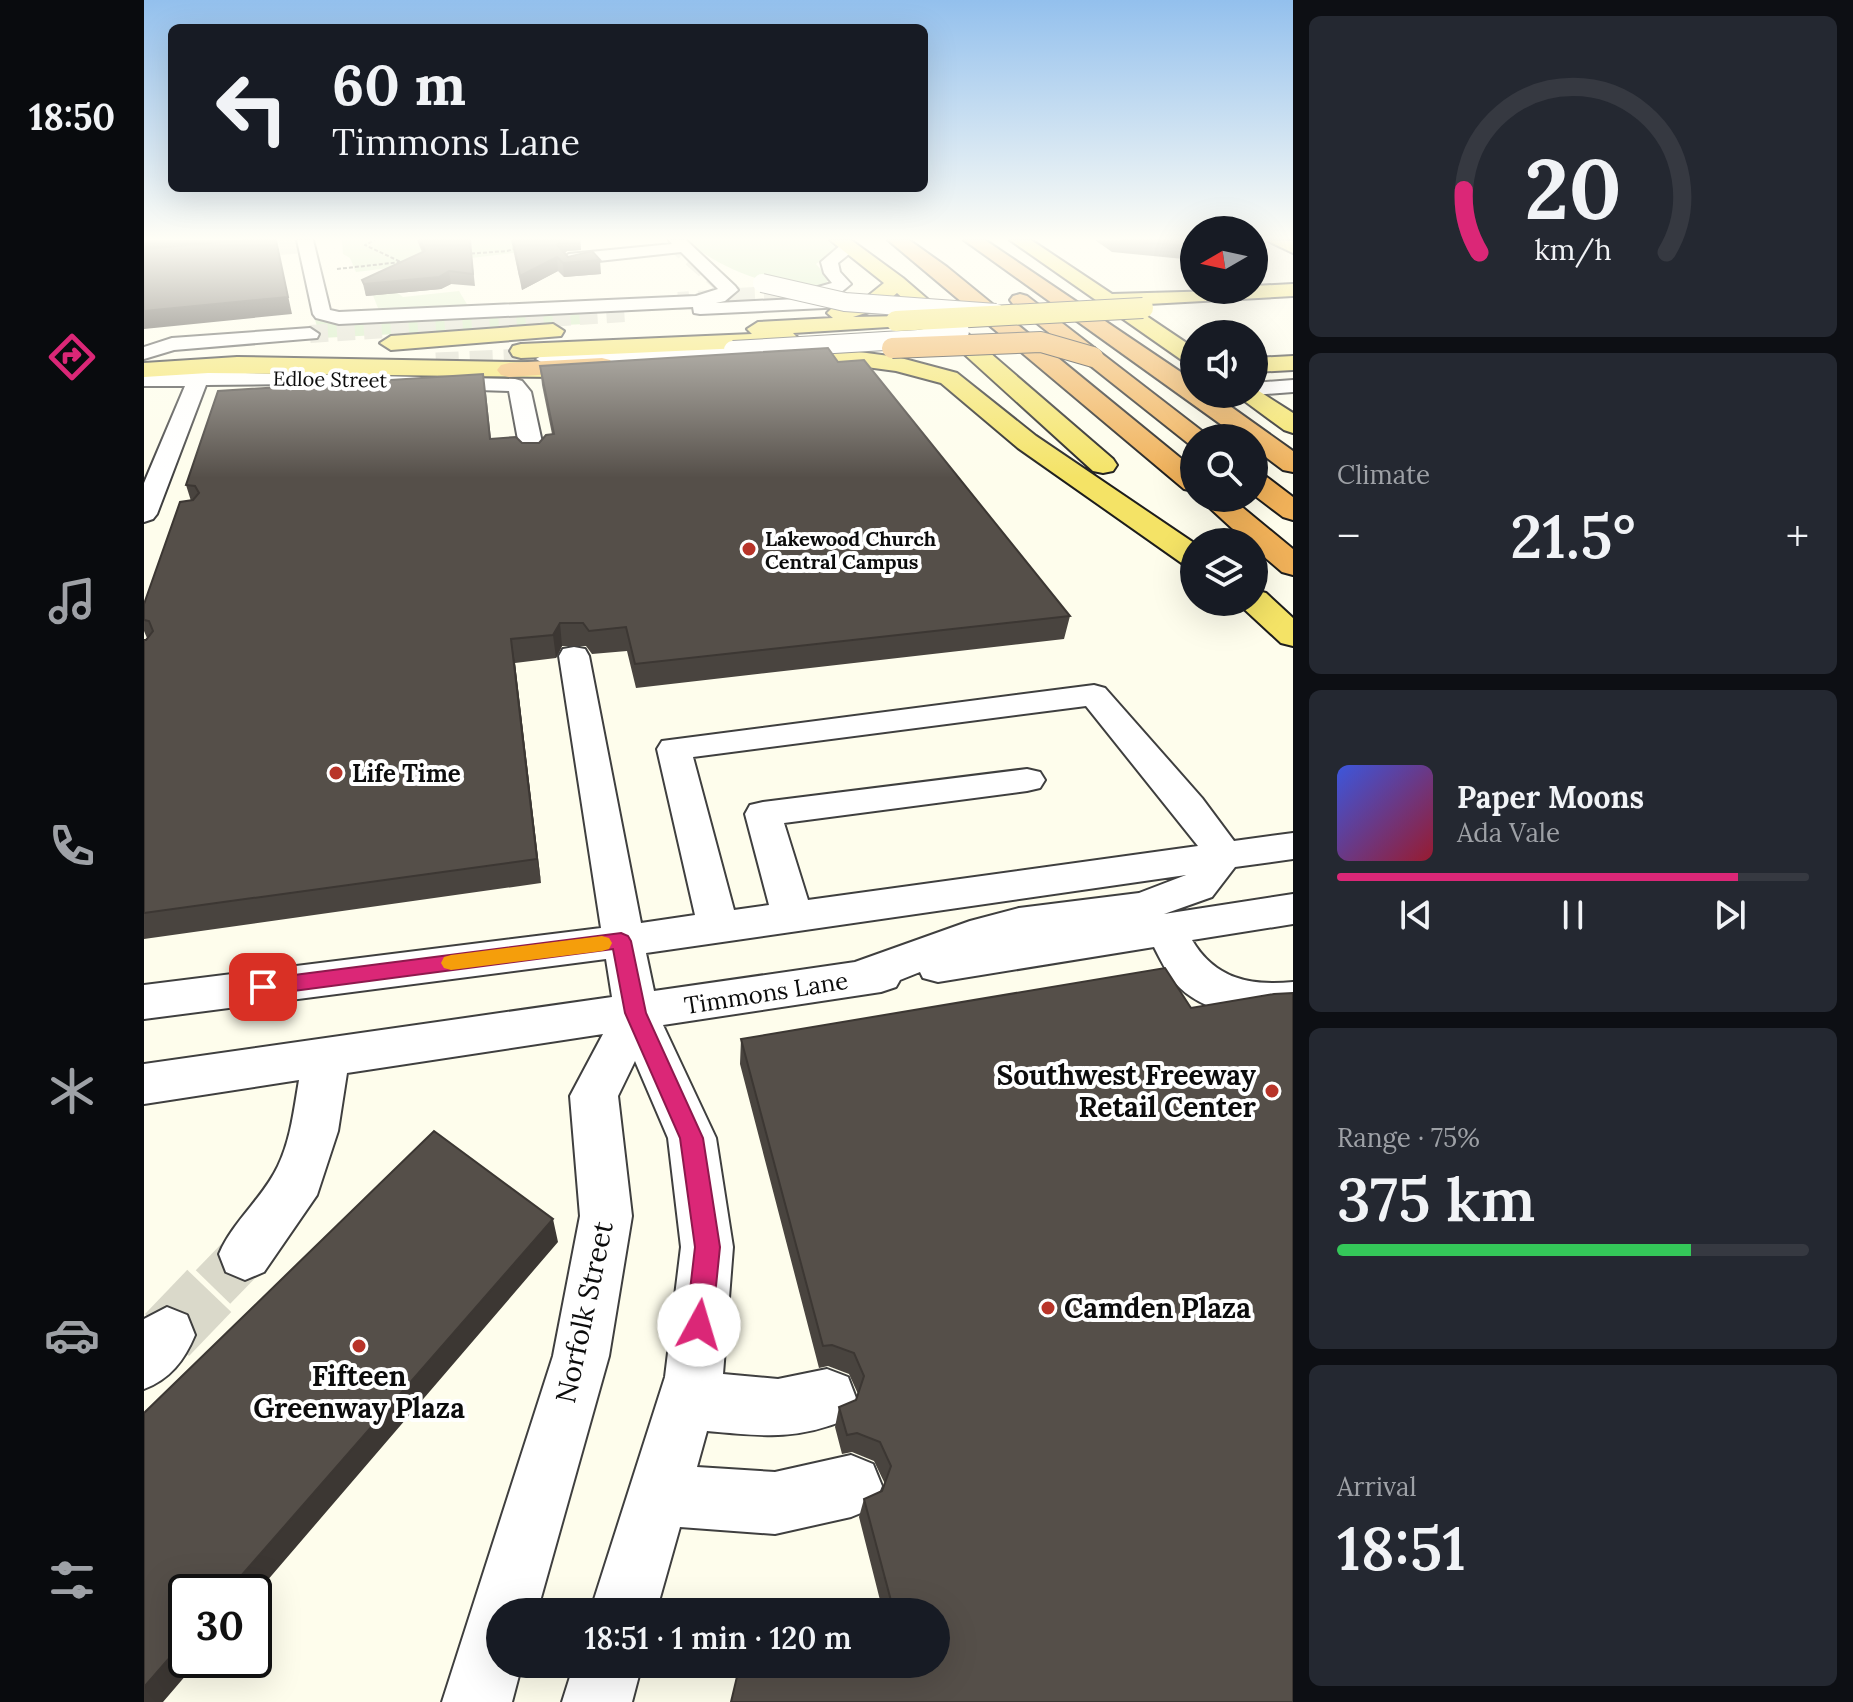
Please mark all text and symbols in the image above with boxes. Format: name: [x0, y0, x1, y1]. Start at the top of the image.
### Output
text: 60 m: [332, 49, 466, 120]
icon: left: [200, 56, 304, 160]
text: 18:50: [29, 94, 115, 140]
text: Timmons Lane: [332, 119, 580, 165]
text: 20: [1524, 134, 1622, 241]
north arrow: [1180, 216, 1268, 304]
map controls: [1180, 216, 1268, 616]
text: km/h: [1534, 231, 1612, 268]
button: sound: [1180, 320, 1268, 408]
icon: directions: [44, 329, 100, 385]
street label: Edloe Street: [273, 366, 388, 393]
button: search: [1180, 424, 1268, 512]
text: Climate: [1337, 458, 1430, 491]
text: 21.5°: [1510, 498, 1636, 574]
text: −: [1337, 508, 1360, 564]
text: +: [1786, 508, 1809, 564]
place label: Lakewood Church Central Campus: [765, 526, 937, 574]
button: layers: [1180, 528, 1268, 616]
marker: Lakewood Church Central Campus: [740, 540, 758, 558]
icon: music: [44, 573, 100, 629]
place label: Life Time: [352, 758, 461, 789]
marker: Life Time: [327, 764, 345, 782]
text: Paper Moons: [1457, 778, 1644, 816]
text: Ada Vale: [1457, 816, 1560, 849]
icon: phone: [44, 818, 100, 874]
icon: previous: [1394, 893, 1438, 937]
icon: pause: [1551, 893, 1595, 937]
icon: next: [1708, 893, 1752, 937]
pin: [229, 953, 297, 1021]
icon: arrive: [241, 965, 285, 1009]
street label: Timmons Lane: [682, 965, 850, 1021]
place label: Southwest Freeway Retail Center: [996, 1057, 1257, 1125]
icon: climate: [44, 1063, 100, 1119]
marker: Southwest Freeway Retail Center: [1263, 1082, 1281, 1100]
text: Range · 75%: [1337, 1121, 1480, 1154]
text: 375 km: [1337, 1161, 1535, 1237]
street label: Norfolk Street: [547, 1218, 621, 1406]
position arrow: [657, 1283, 741, 1367]
place label: Camden Plaza: [1064, 1290, 1251, 1326]
marker: Camden Plaza: [1039, 1299, 1057, 1317]
icon: car: [44, 1307, 100, 1363]
marker: Fifteen Greenway Plaza: [350, 1337, 368, 1355]
place label: Fifteen Greenway Plaza: [253, 1358, 465, 1426]
text: Arrival: [1337, 1470, 1416, 1503]
text: 18:51: [1337, 1510, 1466, 1586]
icon: filters: [44, 1552, 100, 1608]
speed limit sign: 30: [168, 1574, 272, 1678]
text: 18:51 · 1 min · 120 m: [584, 1619, 852, 1657]

